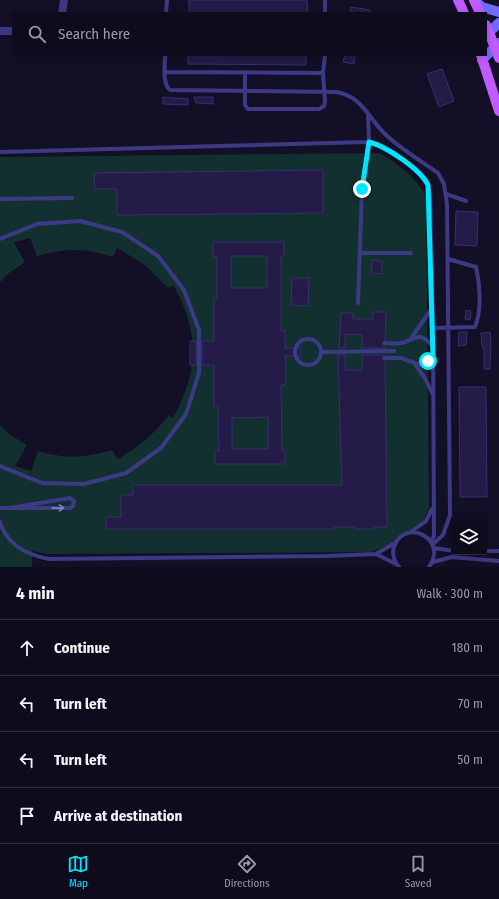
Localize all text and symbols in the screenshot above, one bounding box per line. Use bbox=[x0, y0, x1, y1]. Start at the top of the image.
search box bbox=[12, 12, 487, 56]
icon: search bbox=[26, 23, 48, 45]
text: Search here bbox=[58, 25, 130, 43]
route end bbox=[353, 180, 371, 198]
route start bbox=[419, 352, 437, 370]
one-way arrow bbox=[51, 504, 64, 512]
map controls bbox=[451, 519, 487, 555]
button: layers bbox=[451, 519, 487, 555]
text: 4 min bbox=[16, 583, 55, 604]
text: Walk · 300 m bbox=[417, 586, 483, 601]
icon: ahead bbox=[16, 637, 38, 659]
text: Continue bbox=[54, 639, 110, 657]
text: 180 m bbox=[452, 640, 483, 655]
icon: left bbox=[16, 693, 38, 715]
text: Turn left bbox=[54, 695, 107, 713]
text: 70 m bbox=[458, 696, 483, 711]
icon: left bbox=[16, 749, 38, 771]
text: Turn left bbox=[54, 751, 107, 769]
text: 50 m bbox=[457, 752, 483, 767]
icon: arrive bbox=[16, 805, 38, 827]
text: Arrive at destination bbox=[54, 807, 182, 825]
tab: Map bbox=[67, 853, 89, 890]
tab: Directions bbox=[224, 853, 270, 890]
tab: Saved bbox=[405, 853, 432, 890]

